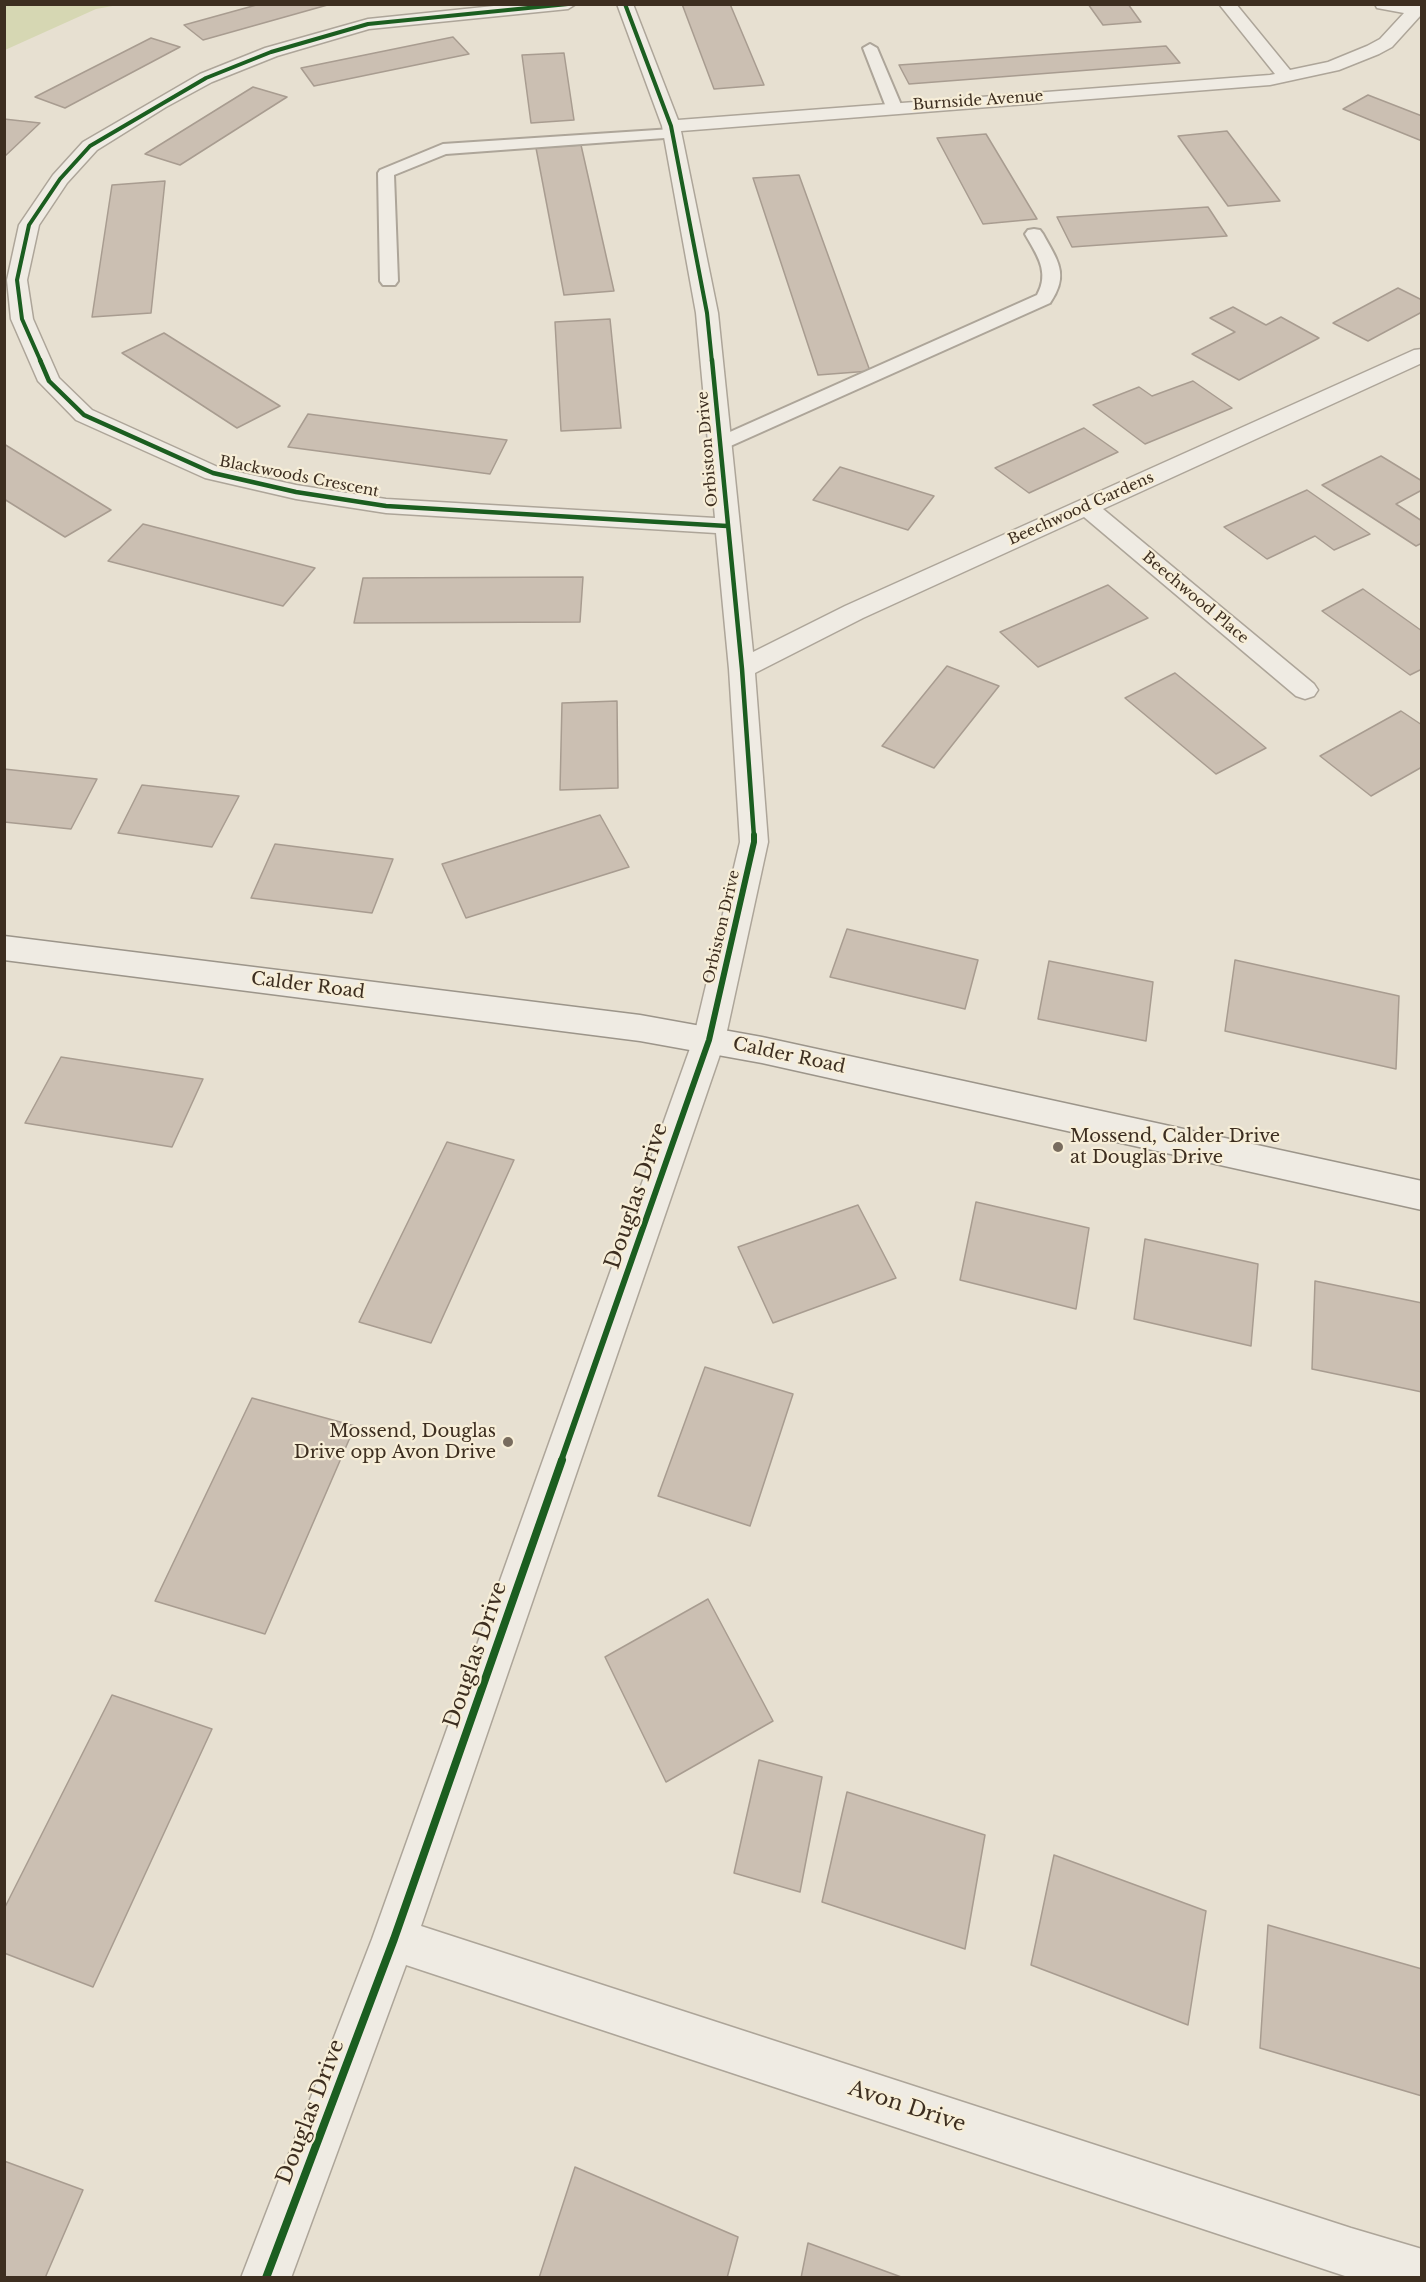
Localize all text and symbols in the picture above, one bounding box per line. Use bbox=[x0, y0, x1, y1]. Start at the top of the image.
street label: Burnside Avenue bbox=[912, 87, 1044, 115]
street label: Orbiston Drive bbox=[694, 390, 722, 508]
street label: Blackwoods Crescent bbox=[218, 453, 380, 501]
street label: Beechwood Gardens bbox=[1005, 469, 1157, 549]
street label: Beechwood Place bbox=[1138, 548, 1252, 648]
street label: Orbiston Drive bbox=[700, 868, 744, 986]
street label: Calder Road bbox=[250, 968, 366, 1004]
street label: Calder Road bbox=[731, 1034, 847, 1078]
street label: Douglas Drive bbox=[600, 1120, 674, 1272]
place label: Mossend, Calder Drive at Douglas Drive bbox=[1070, 1126, 1280, 1168]
marker: Mossend, Calder Drive at Douglas Drive bbox=[1051, 1140, 1065, 1154]
place label: Mossend, Douglas Drive opp Avon Drive bbox=[294, 1421, 496, 1464]
marker: Mossend, Douglas Drive opp Avon Drive bbox=[501, 1435, 515, 1449]
street label: Douglas Drive bbox=[439, 1579, 513, 1731]
street label: Douglas Drive bbox=[272, 2036, 350, 2188]
street label: Avon Drive bbox=[845, 2076, 969, 2138]

